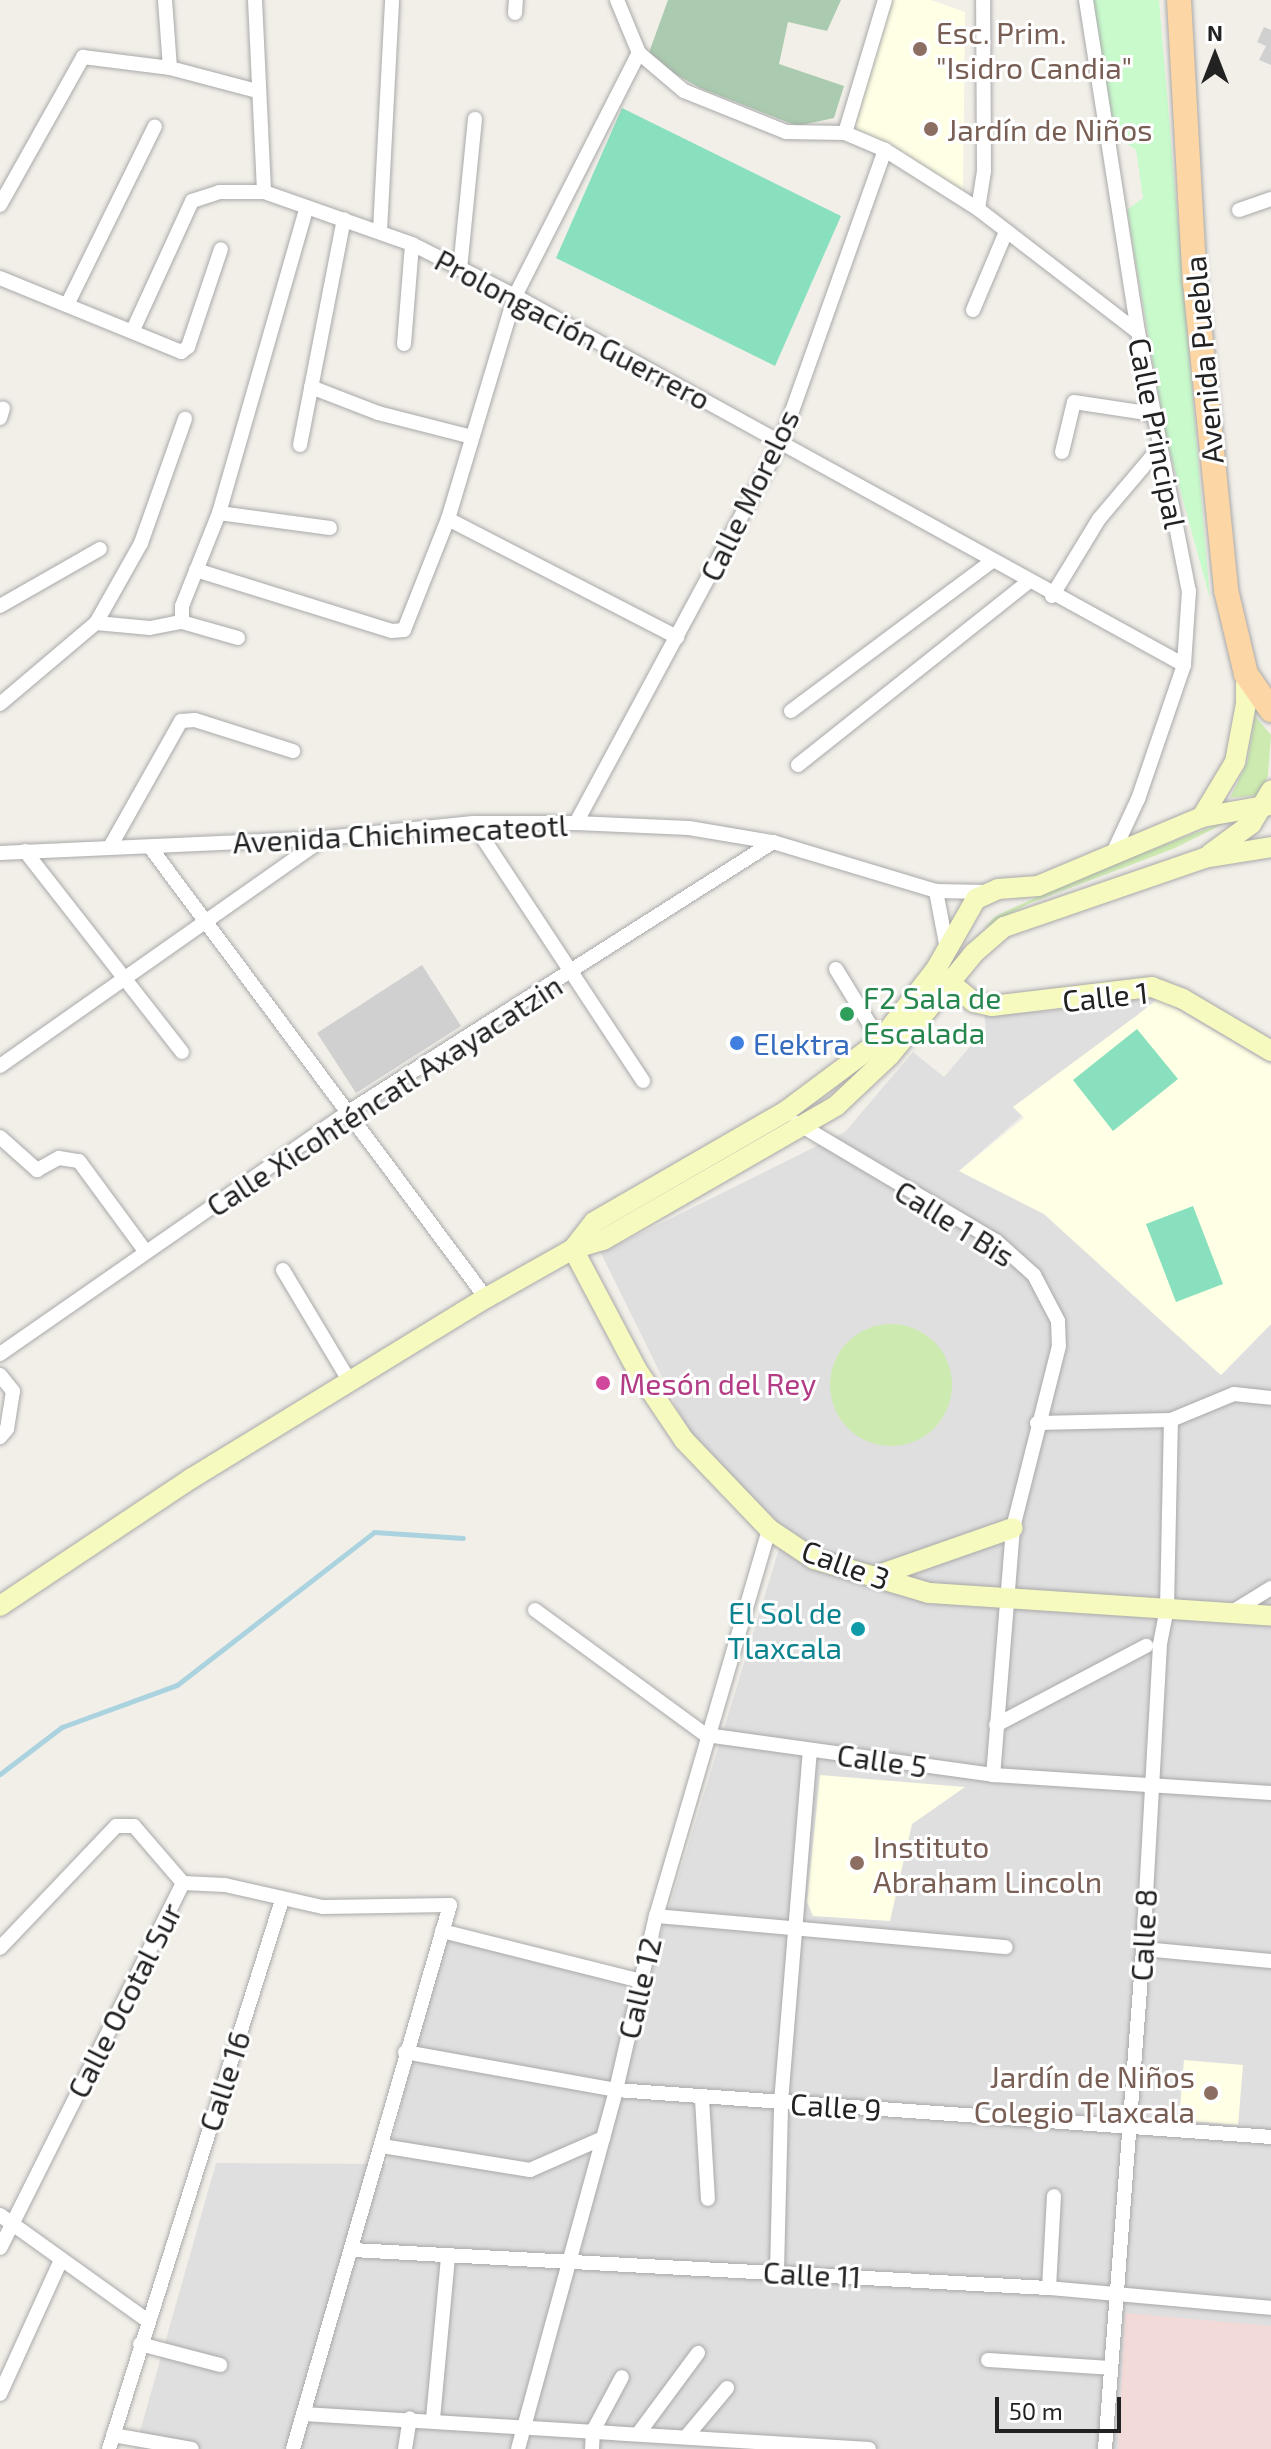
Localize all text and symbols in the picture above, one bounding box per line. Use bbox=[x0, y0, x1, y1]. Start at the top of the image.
place label: Esc. Prim. "Isidro Candia" bbox=[936, 14, 1132, 84]
north arrow bbox=[1175, 16, 1255, 96]
text: N bbox=[1207, 19, 1223, 45]
marker: Esc. Prim. "Isidro Candia" bbox=[911, 40, 929, 58]
place label: Jardín de Niños bbox=[947, 111, 1152, 147]
marker: Jardín de Niños bbox=[922, 120, 940, 138]
street label: Prolongación Guerrero bbox=[429, 241, 717, 417]
street label: Avenida Puebla bbox=[1176, 255, 1230, 465]
street label: Calle Principal bbox=[1122, 335, 1194, 531]
street label: Calle Morelos bbox=[692, 403, 806, 587]
street label: Avenida Chichimecateotl bbox=[232, 806, 568, 860]
street label: Calle Xicohténcatl Axayacatzin bbox=[199, 966, 569, 1224]
street label: Calle 1 bbox=[1060, 974, 1150, 1018]
place label: F2 Sala de Escalada bbox=[863, 979, 1001, 1050]
marker: F2 Sala de Escalada bbox=[838, 1005, 856, 1023]
place label: Elektra bbox=[753, 1025, 850, 1061]
marker: Elektra bbox=[728, 1034, 746, 1052]
street label: Calle 1 Bis bbox=[889, 1172, 1021, 1274]
place label: Mesón del Rey bbox=[619, 1365, 817, 1401]
marker: Mesón del Rey bbox=[594, 1374, 612, 1392]
street label: Calle 3 bbox=[797, 1532, 895, 1596]
place label: El Sol de Tlaxcala bbox=[727, 1594, 842, 1664]
marker: El Sol de Tlaxcala bbox=[849, 1620, 867, 1638]
street label: Calle 5 bbox=[835, 1736, 929, 1784]
place label: Instituto Abraham Lincoln bbox=[873, 1828, 1102, 1898]
marker: Instituto Abraham Lincoln bbox=[848, 1854, 866, 1872]
street label: Calle 8 bbox=[1123, 1888, 1163, 1982]
street label: Calle Ocotal Sur bbox=[59, 1896, 189, 2104]
street label: Calle 12 bbox=[610, 1934, 668, 2042]
street label: Calle 16 bbox=[191, 2026, 257, 2136]
place label: Jardín de Niños Colegio Tlaxcala bbox=[973, 2058, 1195, 2128]
marker: Jardín de Niños Colegio Tlaxcala bbox=[1202, 2084, 1220, 2102]
street label: Calle 9 bbox=[789, 2085, 883, 2127]
street label: Calle 11 bbox=[762, 2253, 862, 2295]
scale bar bbox=[999, 2381, 1125, 2431]
text: 50 m bbox=[1009, 2396, 1063, 2425]

